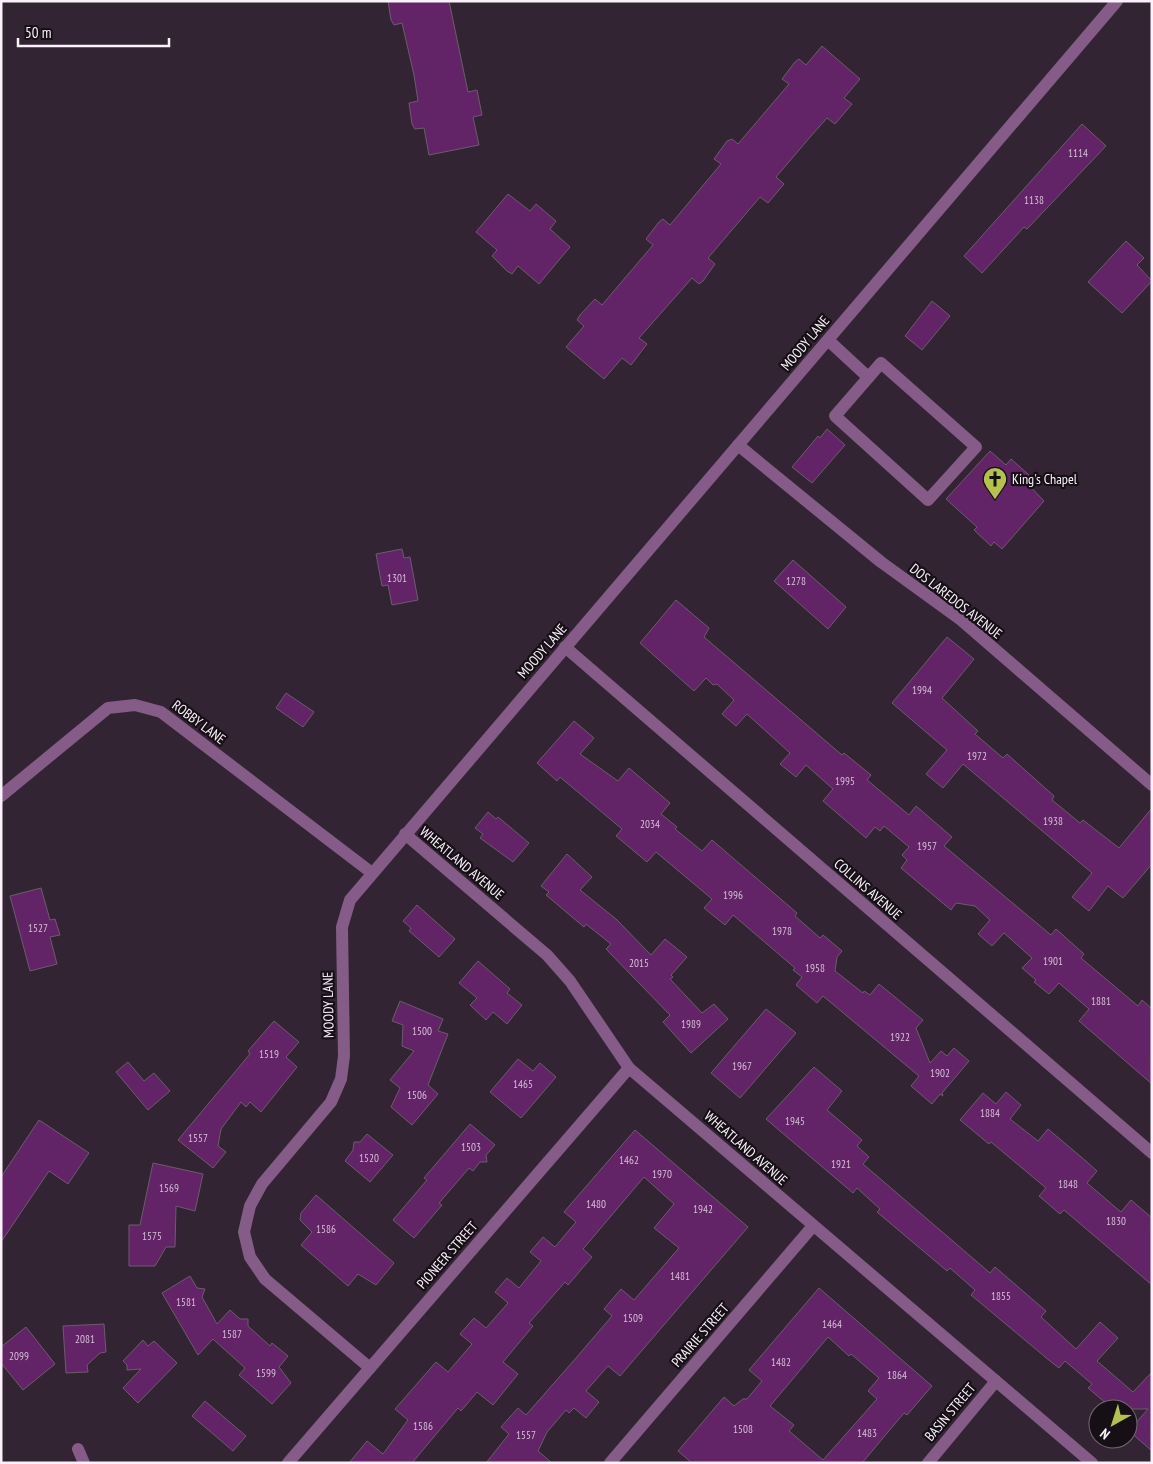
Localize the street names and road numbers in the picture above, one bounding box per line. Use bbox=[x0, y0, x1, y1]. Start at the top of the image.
street label: MOODY LANE bbox=[777, 312, 833, 374]
street label: DOS LAREDOS AVENUE bbox=[906, 559, 1006, 643]
street label: MOODY LANE bbox=[513, 620, 571, 682]
street label: ROBBY LANE bbox=[169, 696, 229, 748]
street label: WHEATLAND AVENUE bbox=[416, 823, 508, 903]
street label: COLLINS AVENUE bbox=[830, 855, 906, 923]
street label: MOODY LANE bbox=[318, 972, 338, 1038]
street label: WHEATLAND AVENUE bbox=[701, 1107, 791, 1189]
street label: PIONEER STREET bbox=[413, 1217, 482, 1293]
street label: PRAIRIE STREET bbox=[667, 1299, 733, 1371]
street label: BASIN STREET bbox=[921, 1379, 980, 1445]

